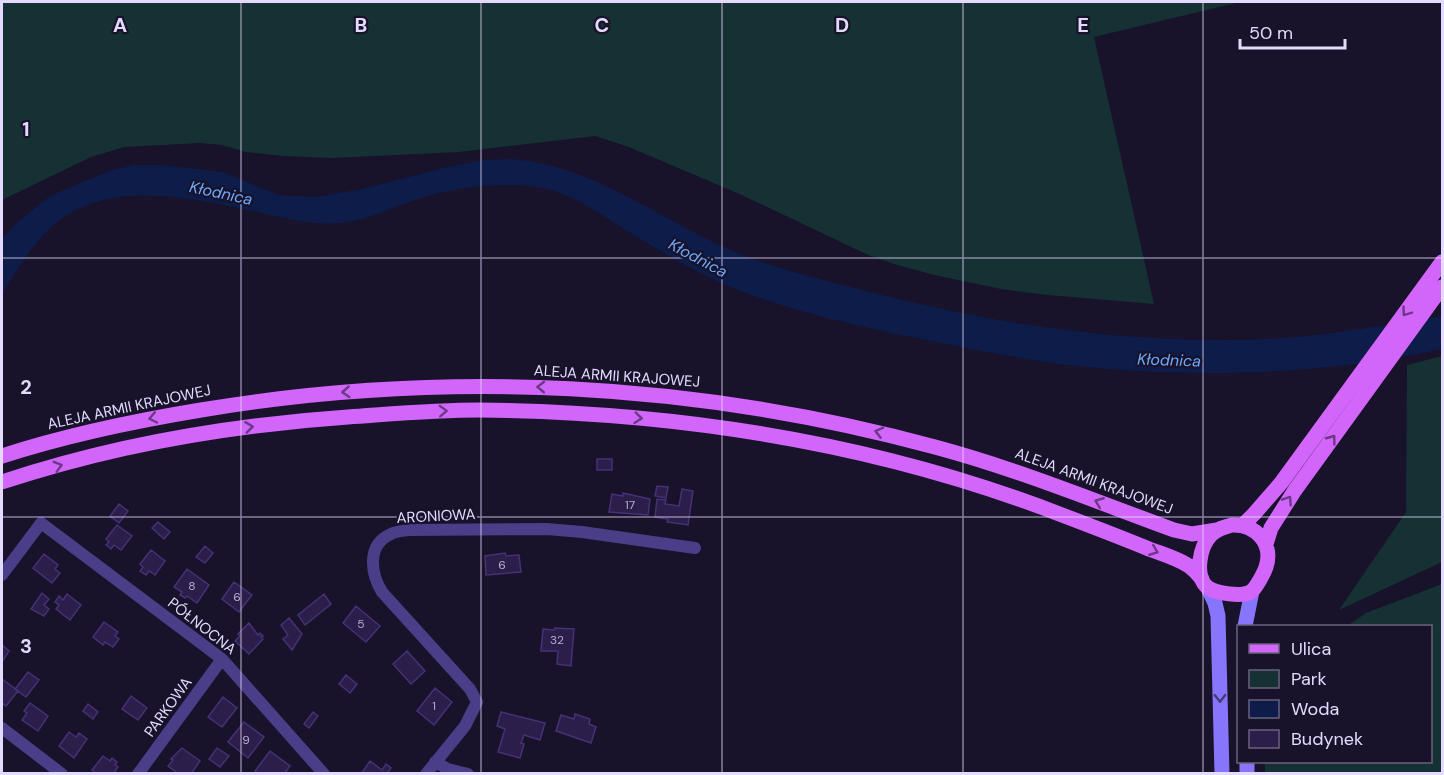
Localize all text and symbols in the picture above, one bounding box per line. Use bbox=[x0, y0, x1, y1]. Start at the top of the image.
text: A bbox=[113, 12, 127, 38]
text: B bbox=[355, 12, 367, 38]
text: C bbox=[595, 12, 609, 38]
text: D bbox=[835, 12, 849, 38]
text: E bbox=[1077, 12, 1089, 38]
scale bar bbox=[1240, 12, 1345, 50]
text: 50 m bbox=[1249, 21, 1293, 45]
text: 1 bbox=[22, 116, 30, 142]
water label: Kłodnica bbox=[188, 176, 255, 210]
water label: Kłodnica bbox=[665, 234, 731, 282]
one-way arrow bbox=[1403, 305, 1414, 316]
water label: Kłodnica bbox=[1137, 348, 1201, 372]
street label: ALEJA ARMII KRAJOWEJ bbox=[533, 360, 701, 392]
text: 2 bbox=[20, 374, 32, 400]
street label: ALEJA ARMII KRAJOWEJ bbox=[45, 380, 213, 434]
one-way arrow bbox=[536, 381, 545, 393]
one-way arrow bbox=[341, 385, 350, 398]
one-way arrow bbox=[438, 405, 447, 418]
one-way arrow bbox=[148, 411, 158, 424]
one-way arrow bbox=[633, 411, 642, 424]
one-way arrow bbox=[244, 422, 253, 434]
one-way arrow bbox=[874, 427, 884, 440]
one-way arrow bbox=[1324, 435, 1335, 446]
street label: ALEJA ARMII KRAJOWEJ bbox=[1012, 443, 1176, 519]
one-way arrow bbox=[52, 461, 63, 473]
one-way arrow bbox=[1281, 496, 1292, 507]
house number: 17 bbox=[625, 497, 635, 513]
one-way arrow bbox=[1094, 497, 1105, 509]
street label: ARONIOWA bbox=[396, 504, 476, 528]
one-way arrow bbox=[1148, 544, 1159, 556]
house number: 6 bbox=[498, 557, 506, 573]
house number: 8 bbox=[188, 578, 196, 594]
house number: 6 bbox=[233, 589, 241, 605]
street label: PÓŁNOCNA bbox=[164, 593, 240, 659]
house number: 5 bbox=[357, 616, 365, 632]
legend bbox=[1237, 625, 1432, 763]
house number: 32 bbox=[550, 632, 564, 648]
text: 3 bbox=[20, 633, 32, 659]
text: Ulica bbox=[1291, 637, 1331, 661]
text: Park bbox=[1291, 667, 1327, 691]
street label: PARKOWA bbox=[140, 673, 196, 741]
one-way arrow bbox=[1214, 693, 1226, 702]
text: Woda bbox=[1291, 697, 1339, 721]
house number: 1 bbox=[432, 698, 436, 714]
text: Budynek bbox=[1291, 727, 1363, 751]
house number: 9 bbox=[242, 732, 250, 748]

